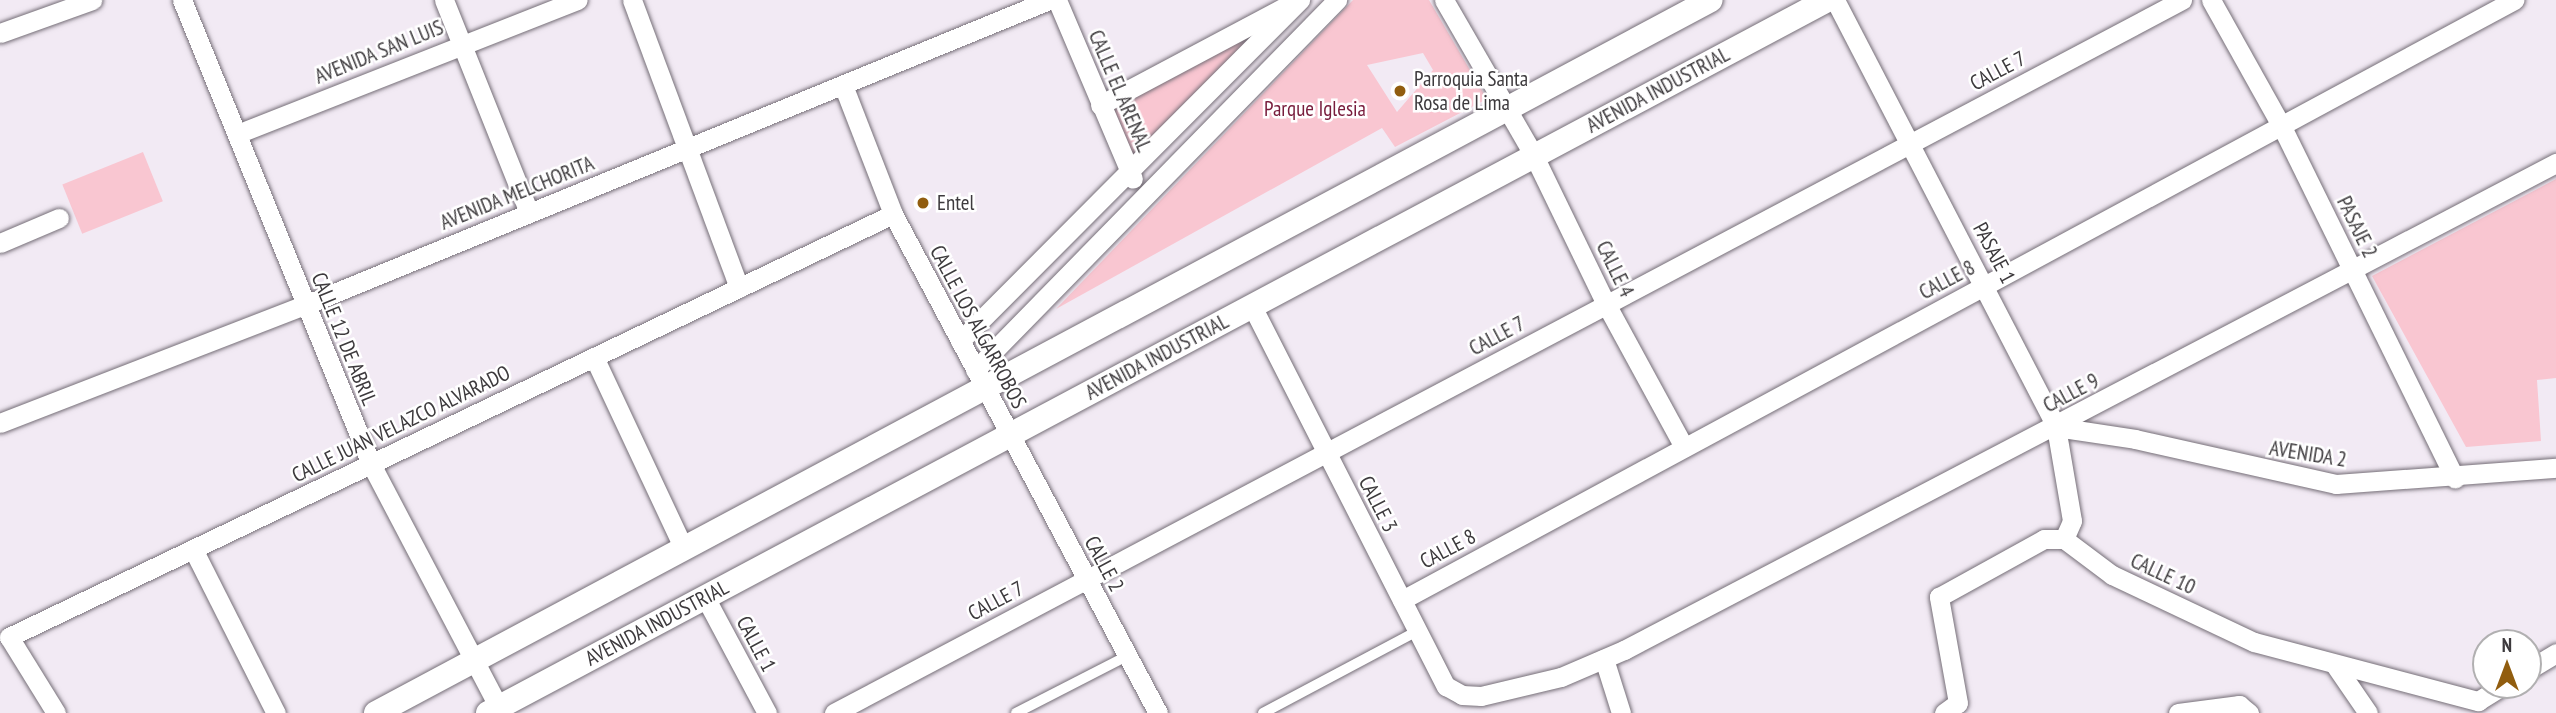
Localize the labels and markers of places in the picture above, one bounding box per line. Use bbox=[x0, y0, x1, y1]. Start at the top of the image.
place label: Parroquia Santa Rosa de Lima bbox=[1414, 66, 1528, 116]
marker: Parroquia Santa Rosa de Lima bbox=[1392, 83, 1408, 99]
place label: Entel bbox=[937, 190, 974, 216]
marker: Entel bbox=[915, 195, 931, 211]

